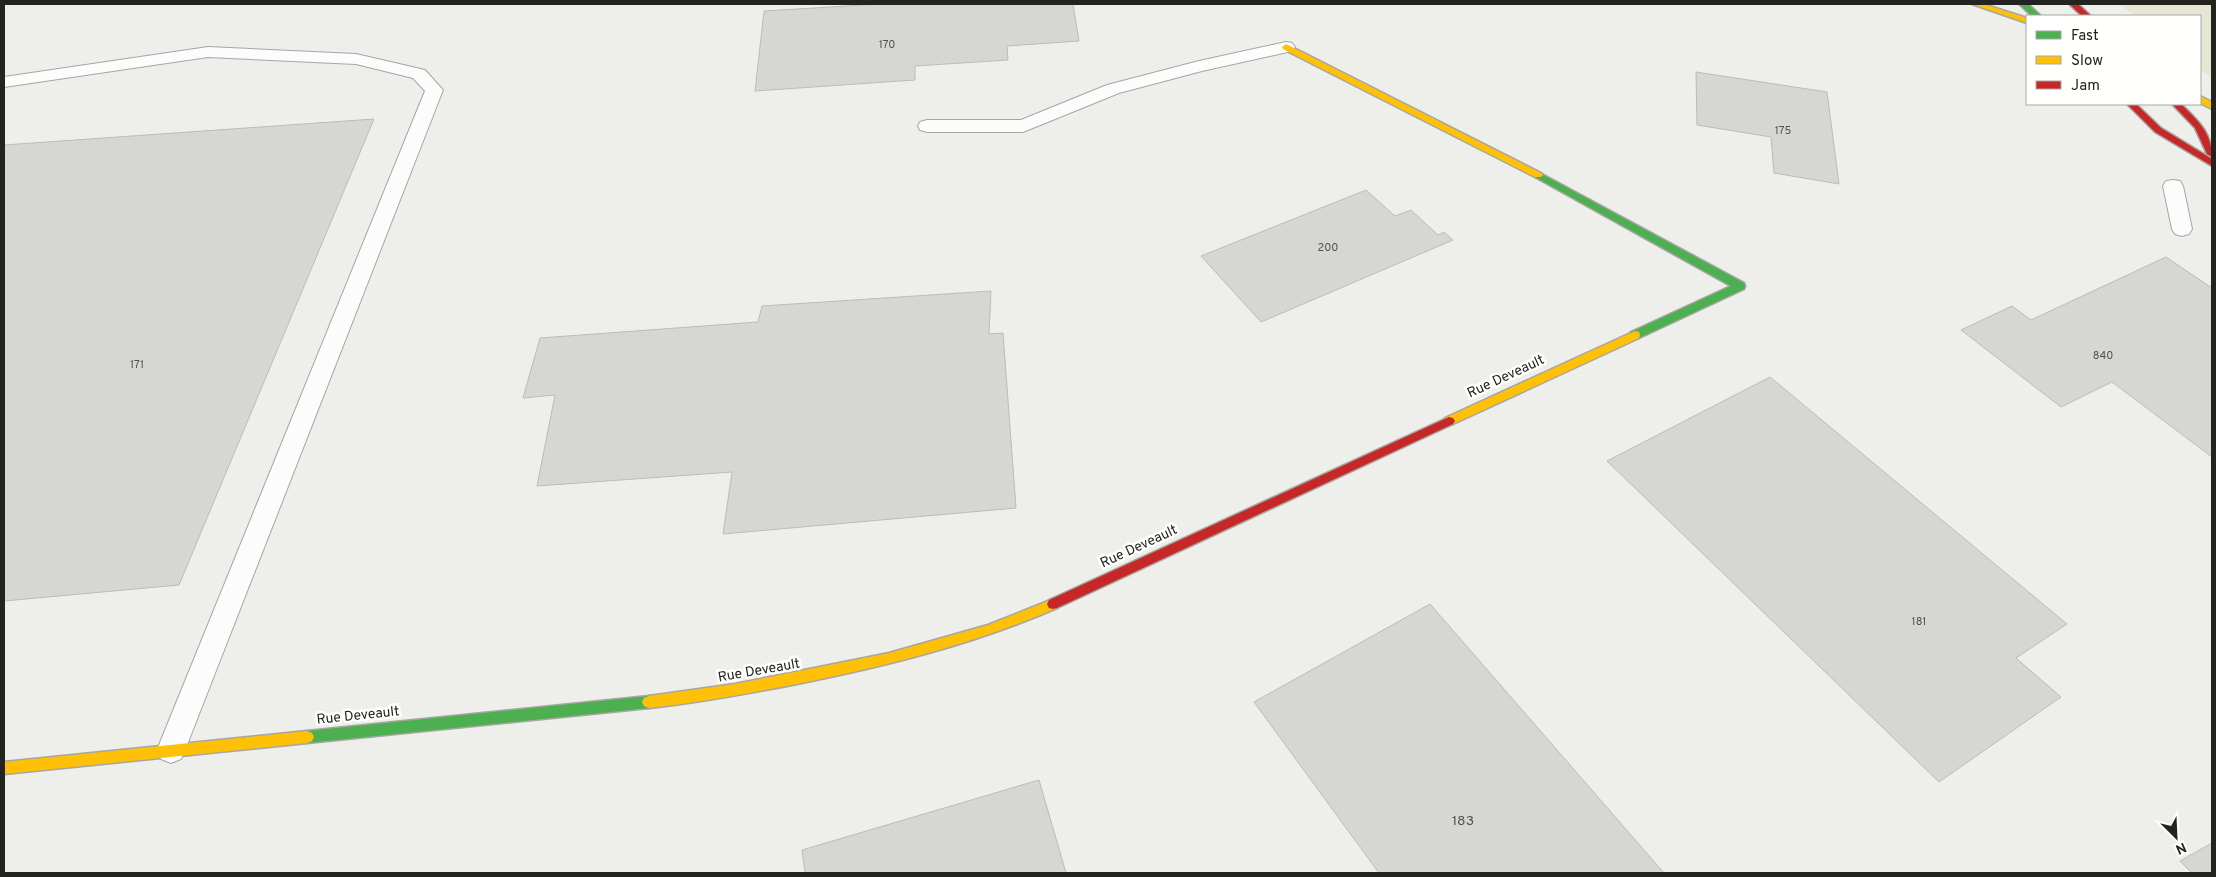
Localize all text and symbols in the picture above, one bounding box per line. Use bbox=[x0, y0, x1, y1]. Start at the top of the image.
legend bbox=[2026, 15, 2201, 105]
text: Fast bbox=[2071, 27, 2099, 46]
house number: 170 bbox=[879, 38, 895, 52]
text: Slow bbox=[2071, 52, 2103, 71]
text: Jam bbox=[2071, 77, 2100, 96]
house number: 175 bbox=[1775, 124, 1791, 138]
house number: 200 bbox=[1318, 241, 1338, 255]
house number: 840 bbox=[2093, 349, 2113, 363]
street label: Rue Deveault bbox=[1465, 352, 1547, 402]
house number: 171 bbox=[130, 358, 144, 372]
street label: Rue Deveault bbox=[1098, 522, 1180, 572]
house number: 181 bbox=[1912, 615, 1926, 629]
street label: Rue Deveault bbox=[717, 655, 801, 687]
street label: Rue Deveault bbox=[316, 703, 400, 729]
north arrow bbox=[2151, 812, 2201, 862]
house number: 183 bbox=[1452, 813, 1474, 830]
text: N bbox=[2173, 838, 2189, 857]

